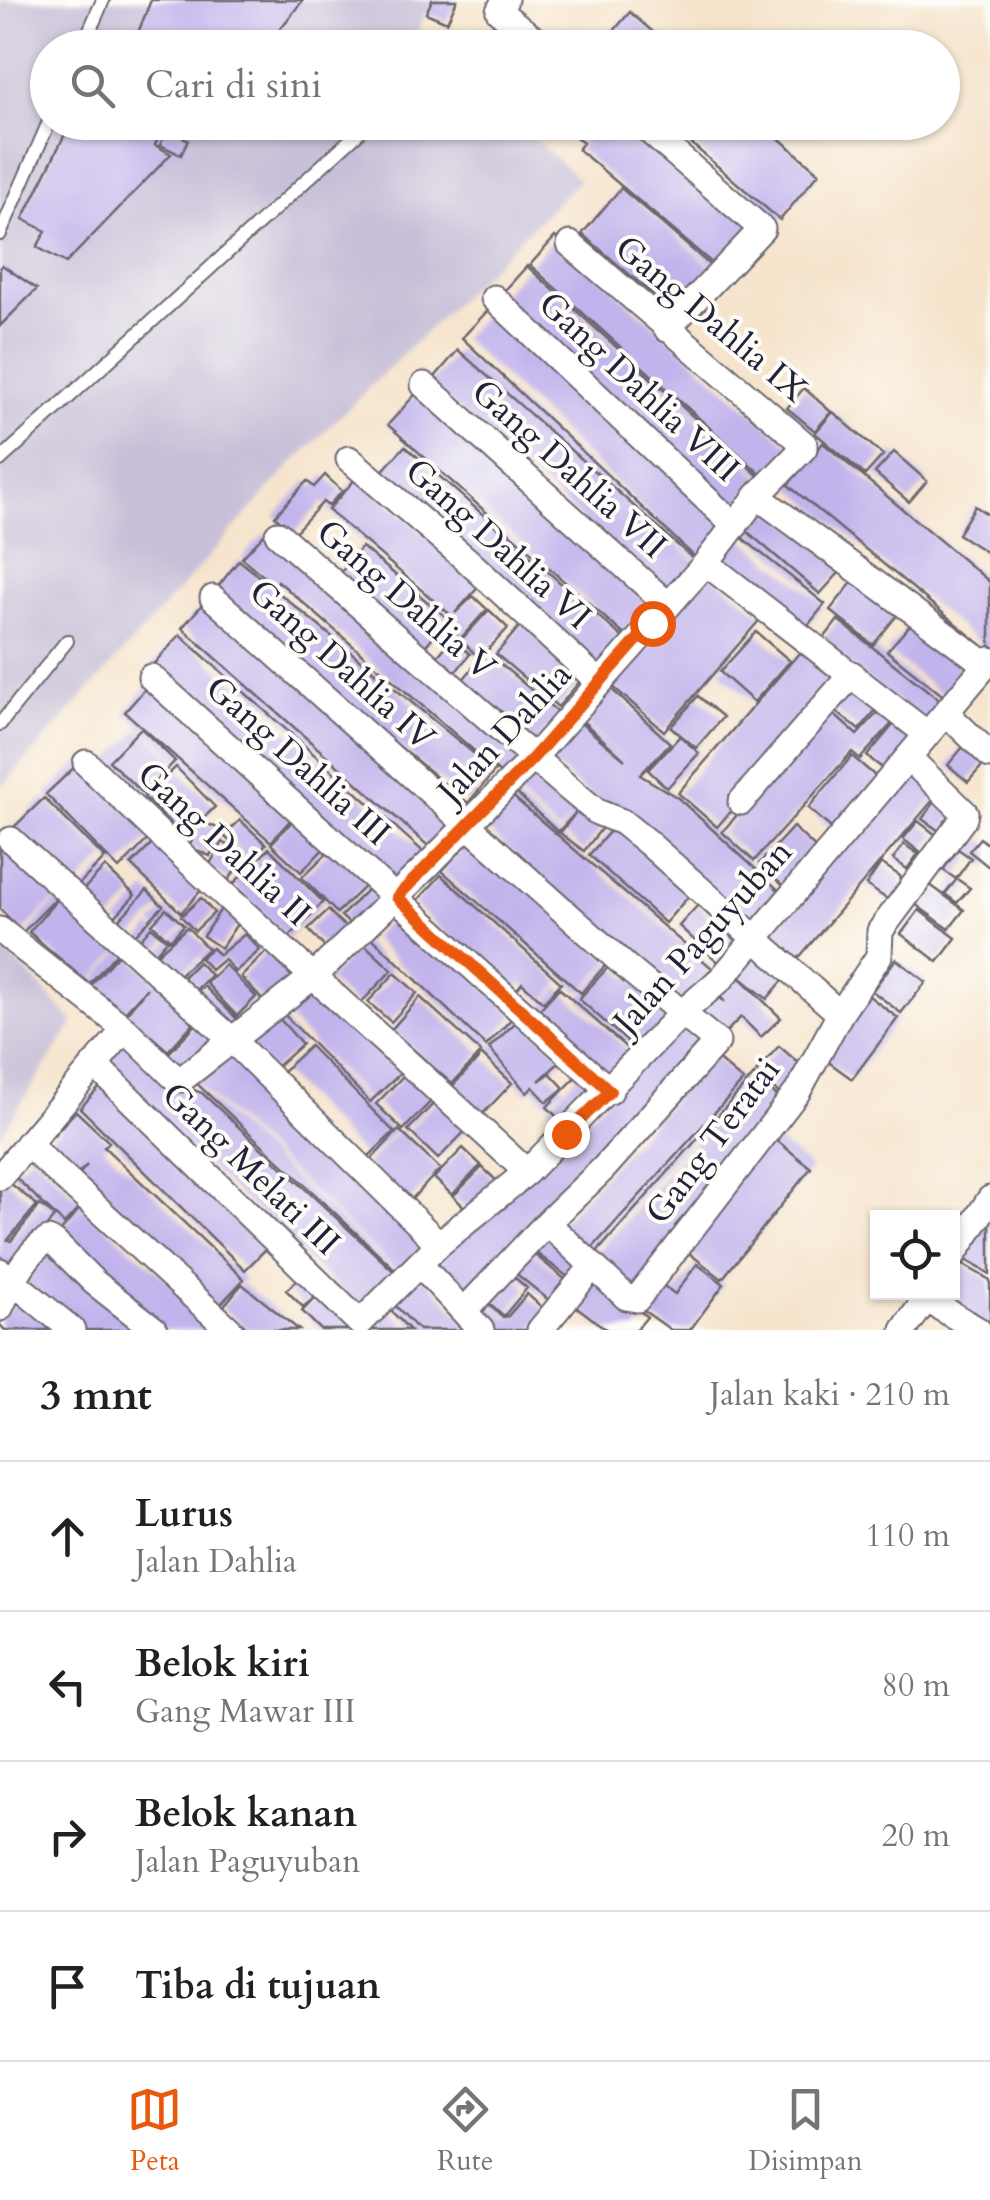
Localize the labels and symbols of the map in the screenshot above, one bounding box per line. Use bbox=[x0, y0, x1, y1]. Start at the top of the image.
street label: Gang Dahlia IX bbox=[605, 224, 818, 414]
street label: Gang Dahlia VIII bbox=[530, 283, 748, 491]
street label: Gang Dahlia VII bbox=[394, 447, 602, 641]
street label: Gang Dahlia VI bbox=[306, 509, 506, 692]
street label: Gang Dahlia V bbox=[308, 511, 504, 689]
street label: Gang Dahlia IV bbox=[238, 568, 446, 762]
route start bbox=[630, 601, 676, 647]
street label: Jalan Dahlia bbox=[424, 652, 583, 818]
street label: Gang Dahlia III bbox=[197, 667, 399, 855]
street label: Gang Dahlia II bbox=[129, 753, 319, 935]
street label: Jalan Paguyuban bbox=[599, 829, 803, 1048]
street label: Gang Teratai bbox=[634, 1048, 792, 1234]
street label: Gang Melati III bbox=[151, 1072, 351, 1266]
route end bbox=[544, 1112, 590, 1158]

